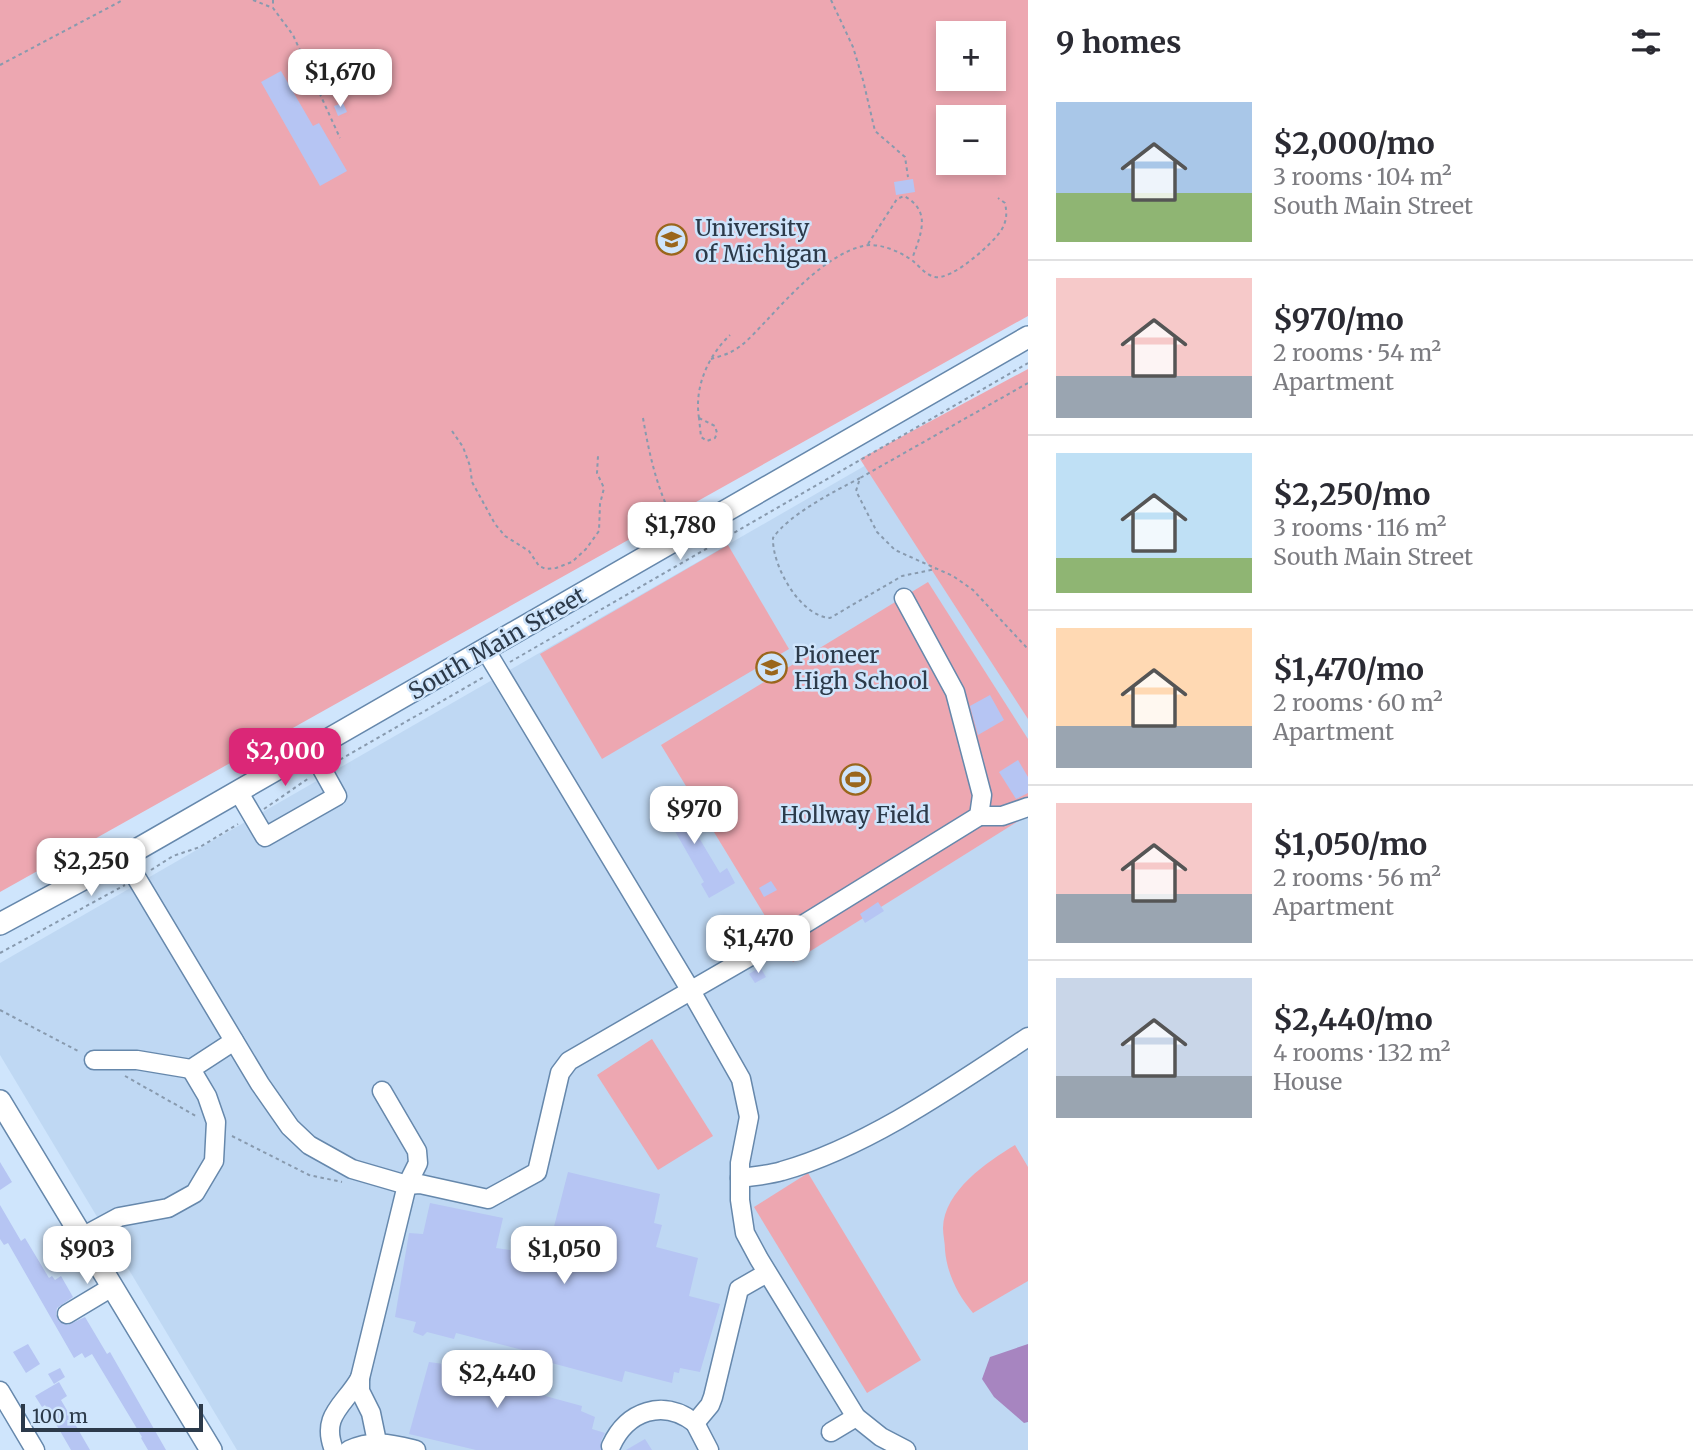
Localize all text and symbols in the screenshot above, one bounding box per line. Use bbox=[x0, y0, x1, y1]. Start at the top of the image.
map controls bbox=[936, 21, 1006, 175]
button: + bbox=[936, 21, 1006, 91]
text: 9 homes bbox=[1056, 23, 1182, 61]
icon: filters bbox=[1627, 23, 1665, 61]
pin: $1,670 bbox=[283, 50, 397, 109]
text: $1,670 bbox=[304, 57, 376, 86]
button: − bbox=[936, 105, 1006, 175]
text: $2,000/mo bbox=[1273, 124, 1435, 162]
icon: home bbox=[1112, 130, 1196, 214]
text: 3 rooms · 104 m² bbox=[1273, 162, 1452, 191]
text: South Main Street bbox=[1273, 191, 1473, 220]
place label: University of Michigan bbox=[695, 213, 828, 268]
school or university icon: University of Michigan bbox=[655, 223, 689, 257]
text: $970/mo bbox=[1273, 300, 1404, 338]
icon: home bbox=[1112, 306, 1196, 390]
text: 2 rooms · 54 m² bbox=[1273, 338, 1441, 367]
text: Apartment bbox=[1273, 367, 1394, 396]
text: $2,250/mo bbox=[1273, 475, 1430, 513]
icon: home bbox=[1112, 481, 1196, 565]
pin: $1,780 bbox=[623, 503, 737, 562]
text: $1,780 bbox=[644, 510, 716, 539]
text: 3 rooms · 116 m² bbox=[1273, 513, 1447, 542]
text: South Main Street bbox=[1273, 542, 1473, 571]
street label: South Main Street bbox=[403, 580, 591, 706]
place label: Pioneer High School bbox=[794, 640, 929, 695]
school or university icon: Pioneer High School bbox=[754, 650, 788, 684]
text: $1,470/mo bbox=[1273, 650, 1424, 688]
icon: home bbox=[1112, 656, 1196, 740]
text: 2 rooms · 60 m² bbox=[1273, 688, 1443, 717]
text: Apartment bbox=[1273, 717, 1394, 746]
pin: $2,000 bbox=[228, 728, 342, 788]
text: $2,000 bbox=[245, 736, 325, 765]
sports icon: Hollway Field bbox=[838, 763, 872, 797]
pin: $970 bbox=[653, 786, 735, 846]
text: $970 bbox=[666, 794, 722, 823]
place label: Hollway Field bbox=[780, 800, 930, 829]
text: $1,050/mo bbox=[1273, 825, 1427, 863]
icon: home bbox=[1112, 831, 1196, 915]
pin: $2,250 bbox=[34, 838, 148, 898]
text: $2,250 bbox=[53, 846, 129, 875]
text: 2 rooms · 56 m² bbox=[1273, 863, 1441, 892]
text: Apartment bbox=[1273, 892, 1394, 921]
pin: $1,470 bbox=[701, 916, 815, 975]
text: $1,470 bbox=[722, 923, 794, 952]
text: $2,440/mo bbox=[1273, 1000, 1433, 1038]
icon: home bbox=[1112, 1006, 1196, 1090]
text: 4 rooms · 132 m² bbox=[1273, 1038, 1450, 1067]
text: House bbox=[1273, 1067, 1342, 1096]
pin: $903 bbox=[46, 1226, 128, 1286]
pin: $1,050 bbox=[507, 1226, 621, 1286]
text: $903 bbox=[59, 1234, 115, 1263]
text: $1,050 bbox=[527, 1234, 601, 1263]
pin: $2,440 bbox=[440, 1350, 554, 1410]
text: $2,440 bbox=[458, 1358, 536, 1387]
scale bar bbox=[21, 1401, 203, 1433]
text: 100 m bbox=[32, 1404, 88, 1428]

